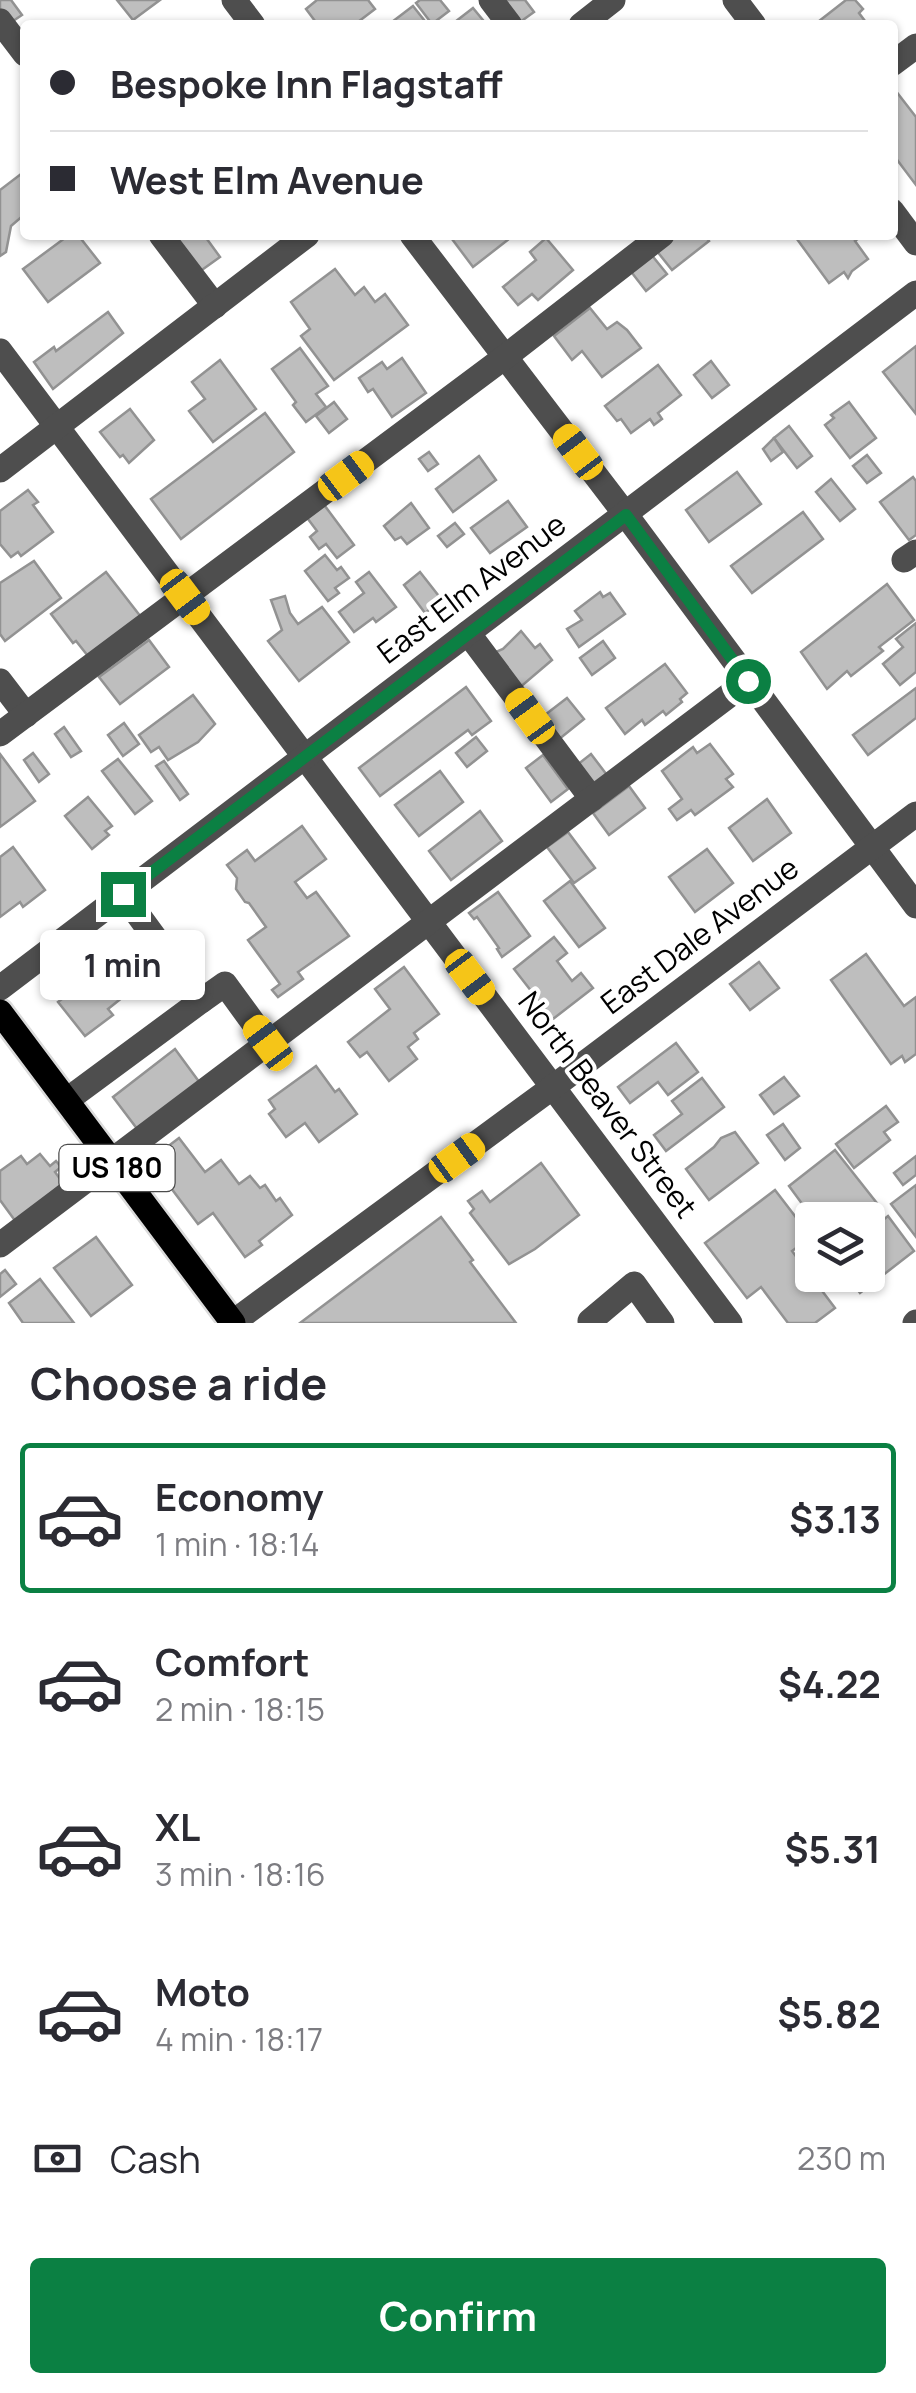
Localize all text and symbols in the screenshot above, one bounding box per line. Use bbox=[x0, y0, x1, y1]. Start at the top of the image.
text: Bespoke Inn Flagstaff bbox=[110, 57, 503, 109]
text: West Elm Avenue bbox=[110, 153, 424, 205]
car bbox=[548, 419, 608, 485]
car bbox=[313, 446, 379, 506]
street label: East Elm Avenue bbox=[369, 503, 574, 672]
car bbox=[155, 564, 215, 630]
route start bbox=[726, 659, 771, 704]
car bbox=[500, 683, 560, 749]
street label: East Dale Avenue bbox=[592, 847, 806, 1023]
route end bbox=[101, 872, 146, 917]
callout: 1 min bbox=[41, 929, 206, 999]
text: 1 min bbox=[83, 943, 162, 987]
car bbox=[440, 944, 500, 1010]
street label: North Beaver Street bbox=[509, 982, 707, 1226]
car bbox=[238, 1010, 298, 1076]
car bbox=[424, 1128, 490, 1188]
road number: US 180 bbox=[59, 1145, 174, 1191]
map controls bbox=[795, 1202, 885, 1292]
button: layers bbox=[795, 1202, 885, 1292]
text: Choose a ride bbox=[30, 1352, 327, 1414]
text: Economy bbox=[155, 1470, 324, 1522]
icon: car bbox=[35, 1473, 125, 1563]
text: $3.13 bbox=[789, 1492, 881, 1544]
text: 1 min · 18:14 bbox=[155, 1522, 320, 1566]
text: Comfort bbox=[155, 1635, 309, 1687]
icon: car bbox=[35, 1638, 125, 1728]
text: $4.22 bbox=[778, 1657, 881, 1709]
text: 2 min · 18:15 bbox=[155, 1687, 325, 1731]
text: XL bbox=[155, 1800, 200, 1852]
icon: car bbox=[35, 1803, 125, 1893]
text: $5.31 bbox=[785, 1822, 881, 1874]
text: 3 min · 18:16 bbox=[155, 1852, 326, 1896]
text: Moto bbox=[155, 1965, 250, 2017]
icon: car bbox=[35, 1968, 125, 2058]
text: $5.82 bbox=[777, 1987, 881, 2039]
text: 4 min · 18:17 bbox=[155, 2017, 323, 2061]
icon: cash bbox=[30, 2131, 85, 2186]
text: Cash bbox=[110, 2132, 201, 2184]
text: 230 m bbox=[797, 2136, 886, 2180]
button: Confirm bbox=[30, 2258, 886, 2373]

